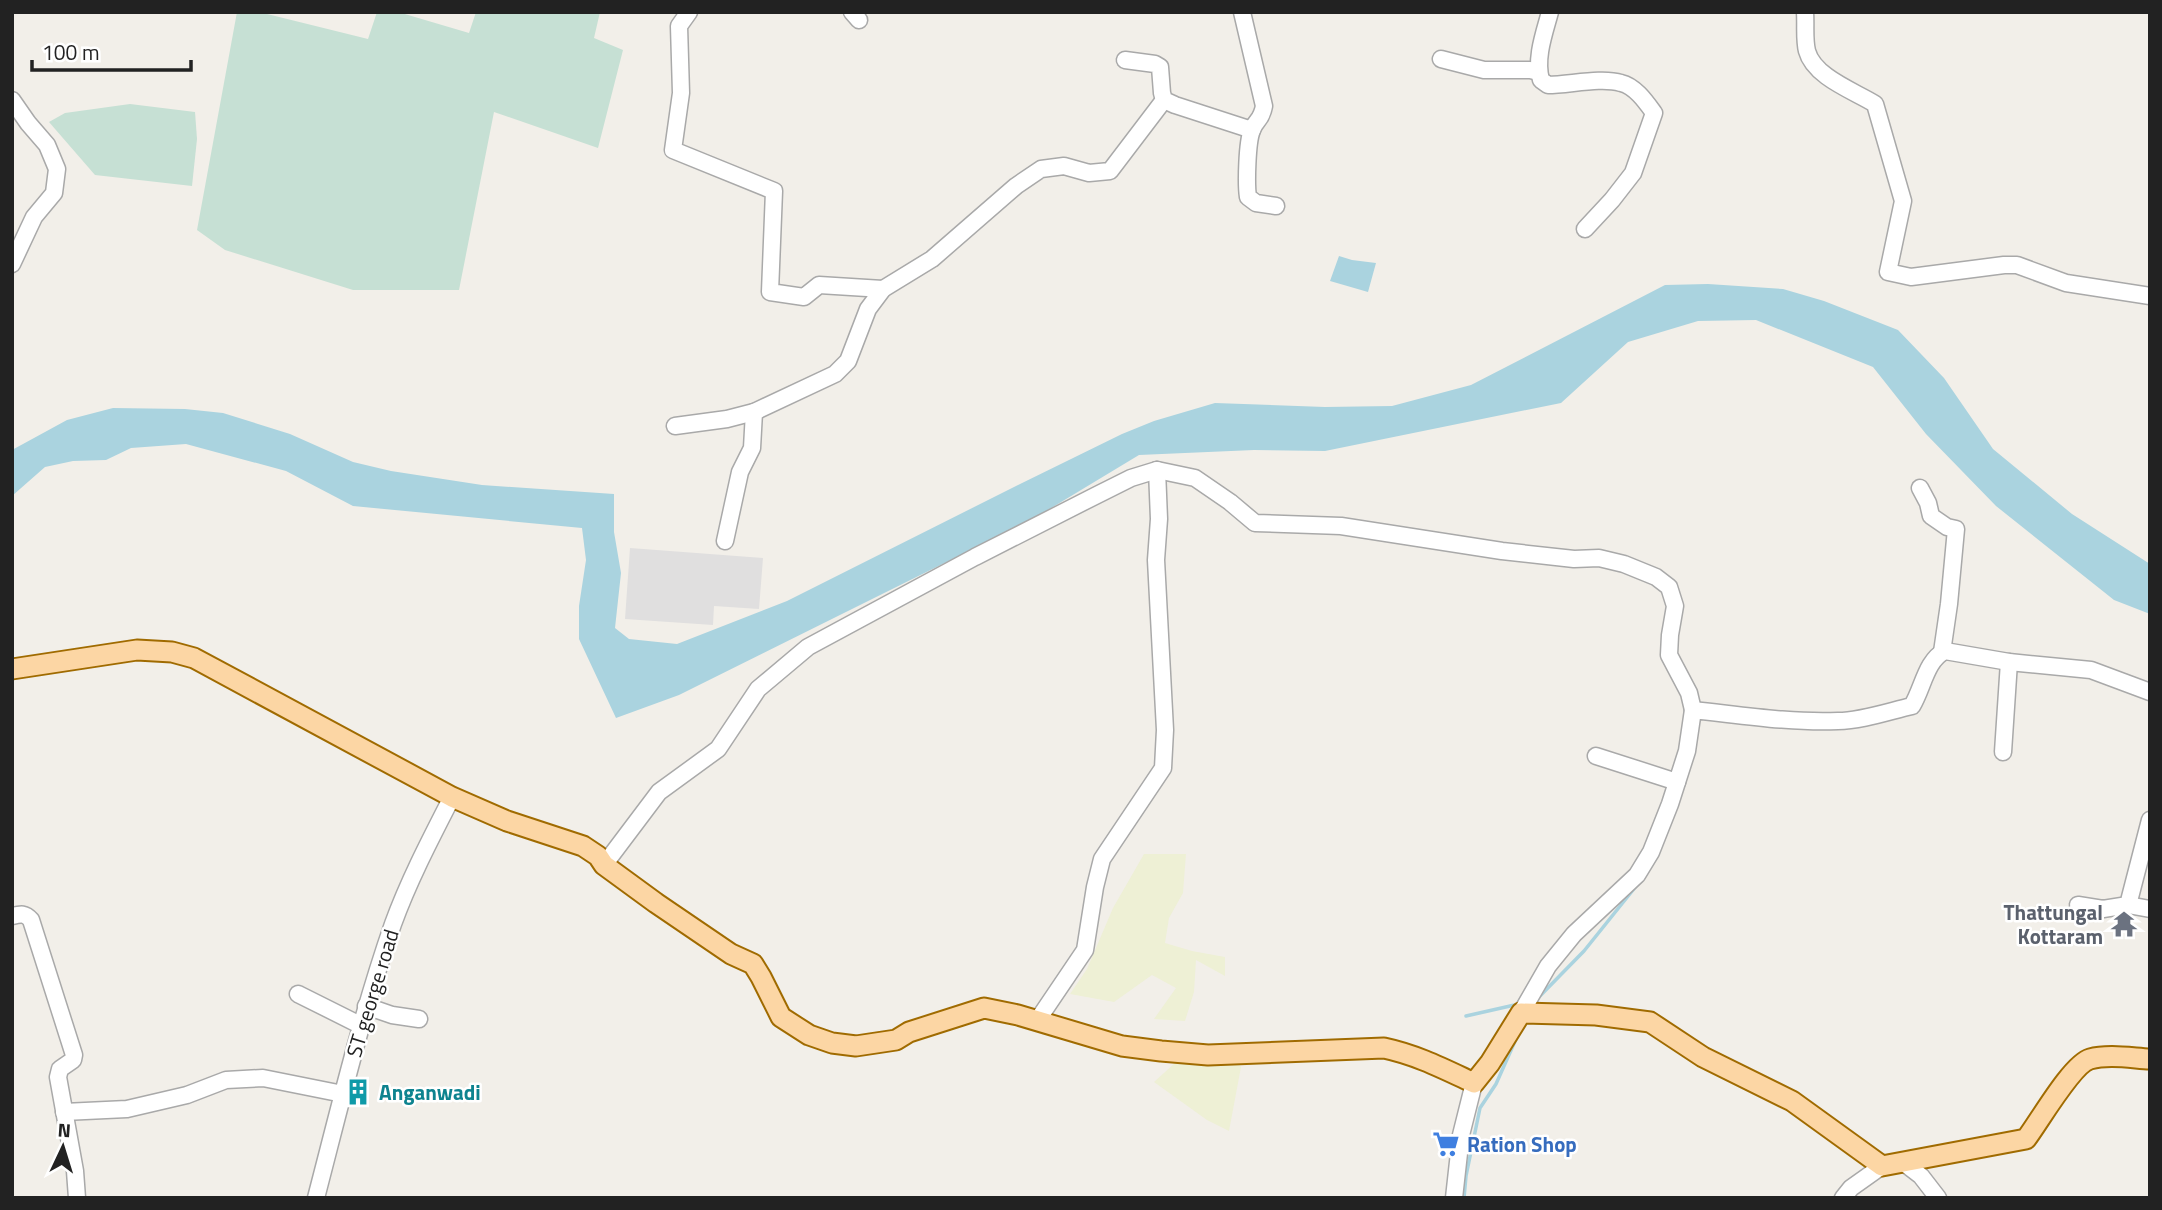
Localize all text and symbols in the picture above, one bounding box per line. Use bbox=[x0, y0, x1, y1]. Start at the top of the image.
scale bar bbox=[32, 28, 191, 72]
text: 100 m bbox=[42, 36, 99, 68]
place label: Thattungal Kottaram bbox=[2003, 896, 2103, 952]
temple icon: Thattungal Kottaram bbox=[2109, 909, 2139, 939]
street label: ST george road bbox=[337, 925, 407, 1061]
place label: Anganwadi bbox=[379, 1076, 481, 1108]
building icon: Anganwadi bbox=[343, 1077, 373, 1107]
north arrow bbox=[28, 1112, 98, 1182]
text: N bbox=[57, 1115, 72, 1144]
place label: Ration Shop bbox=[1467, 1128, 1577, 1160]
supermarket icon: Ration Shop bbox=[1431, 1129, 1461, 1159]

